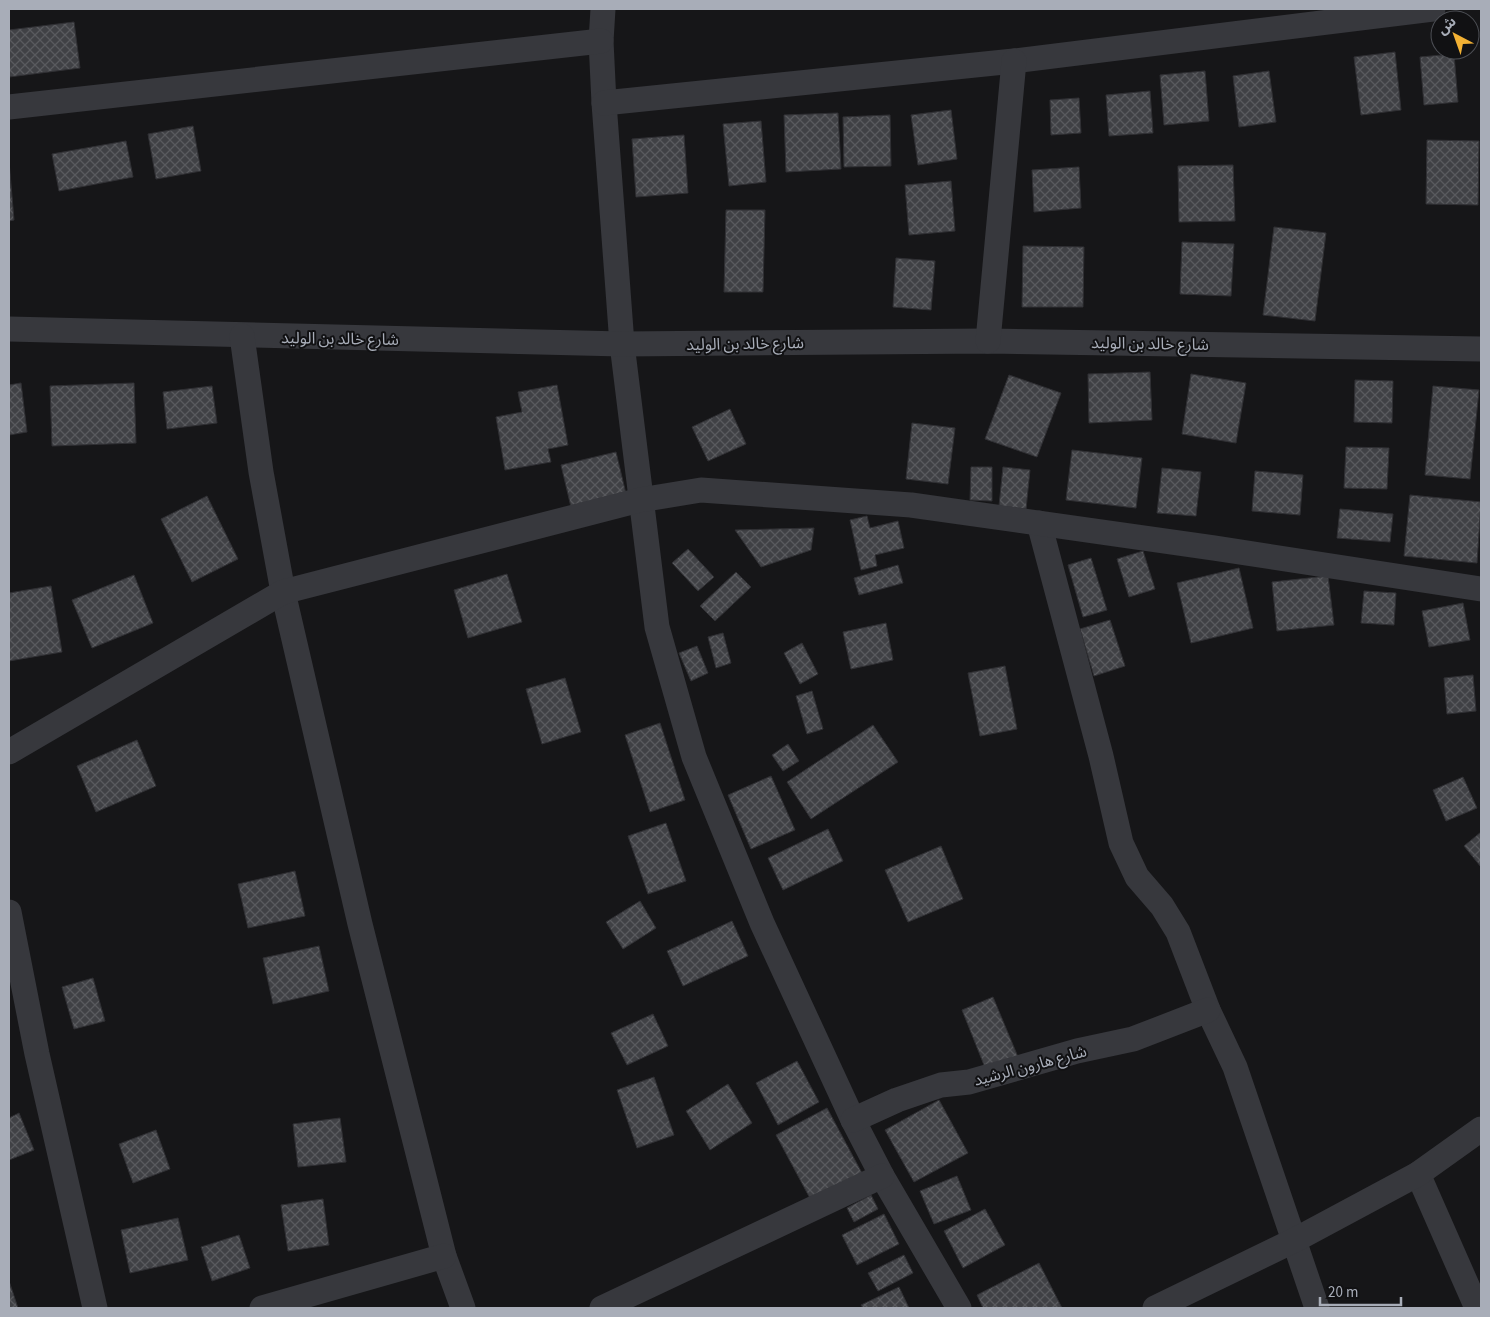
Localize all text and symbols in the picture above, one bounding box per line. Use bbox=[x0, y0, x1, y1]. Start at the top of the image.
north arrow bbox=[1430, 10, 1480, 60]
text: ش bbox=[1433, 12, 1461, 40]
street label: شارع خالد بن الوليد bbox=[281, 327, 399, 352]
street label: شارع خالد بن الوليد bbox=[686, 332, 804, 357]
street label: شارع خالد بن الوليد bbox=[1091, 332, 1209, 357]
street label: شارع هارون الرشيد bbox=[971, 1040, 1090, 1093]
scale bar bbox=[1320, 1274, 1401, 1306]
text: 20 m bbox=[1328, 1282, 1358, 1303]

